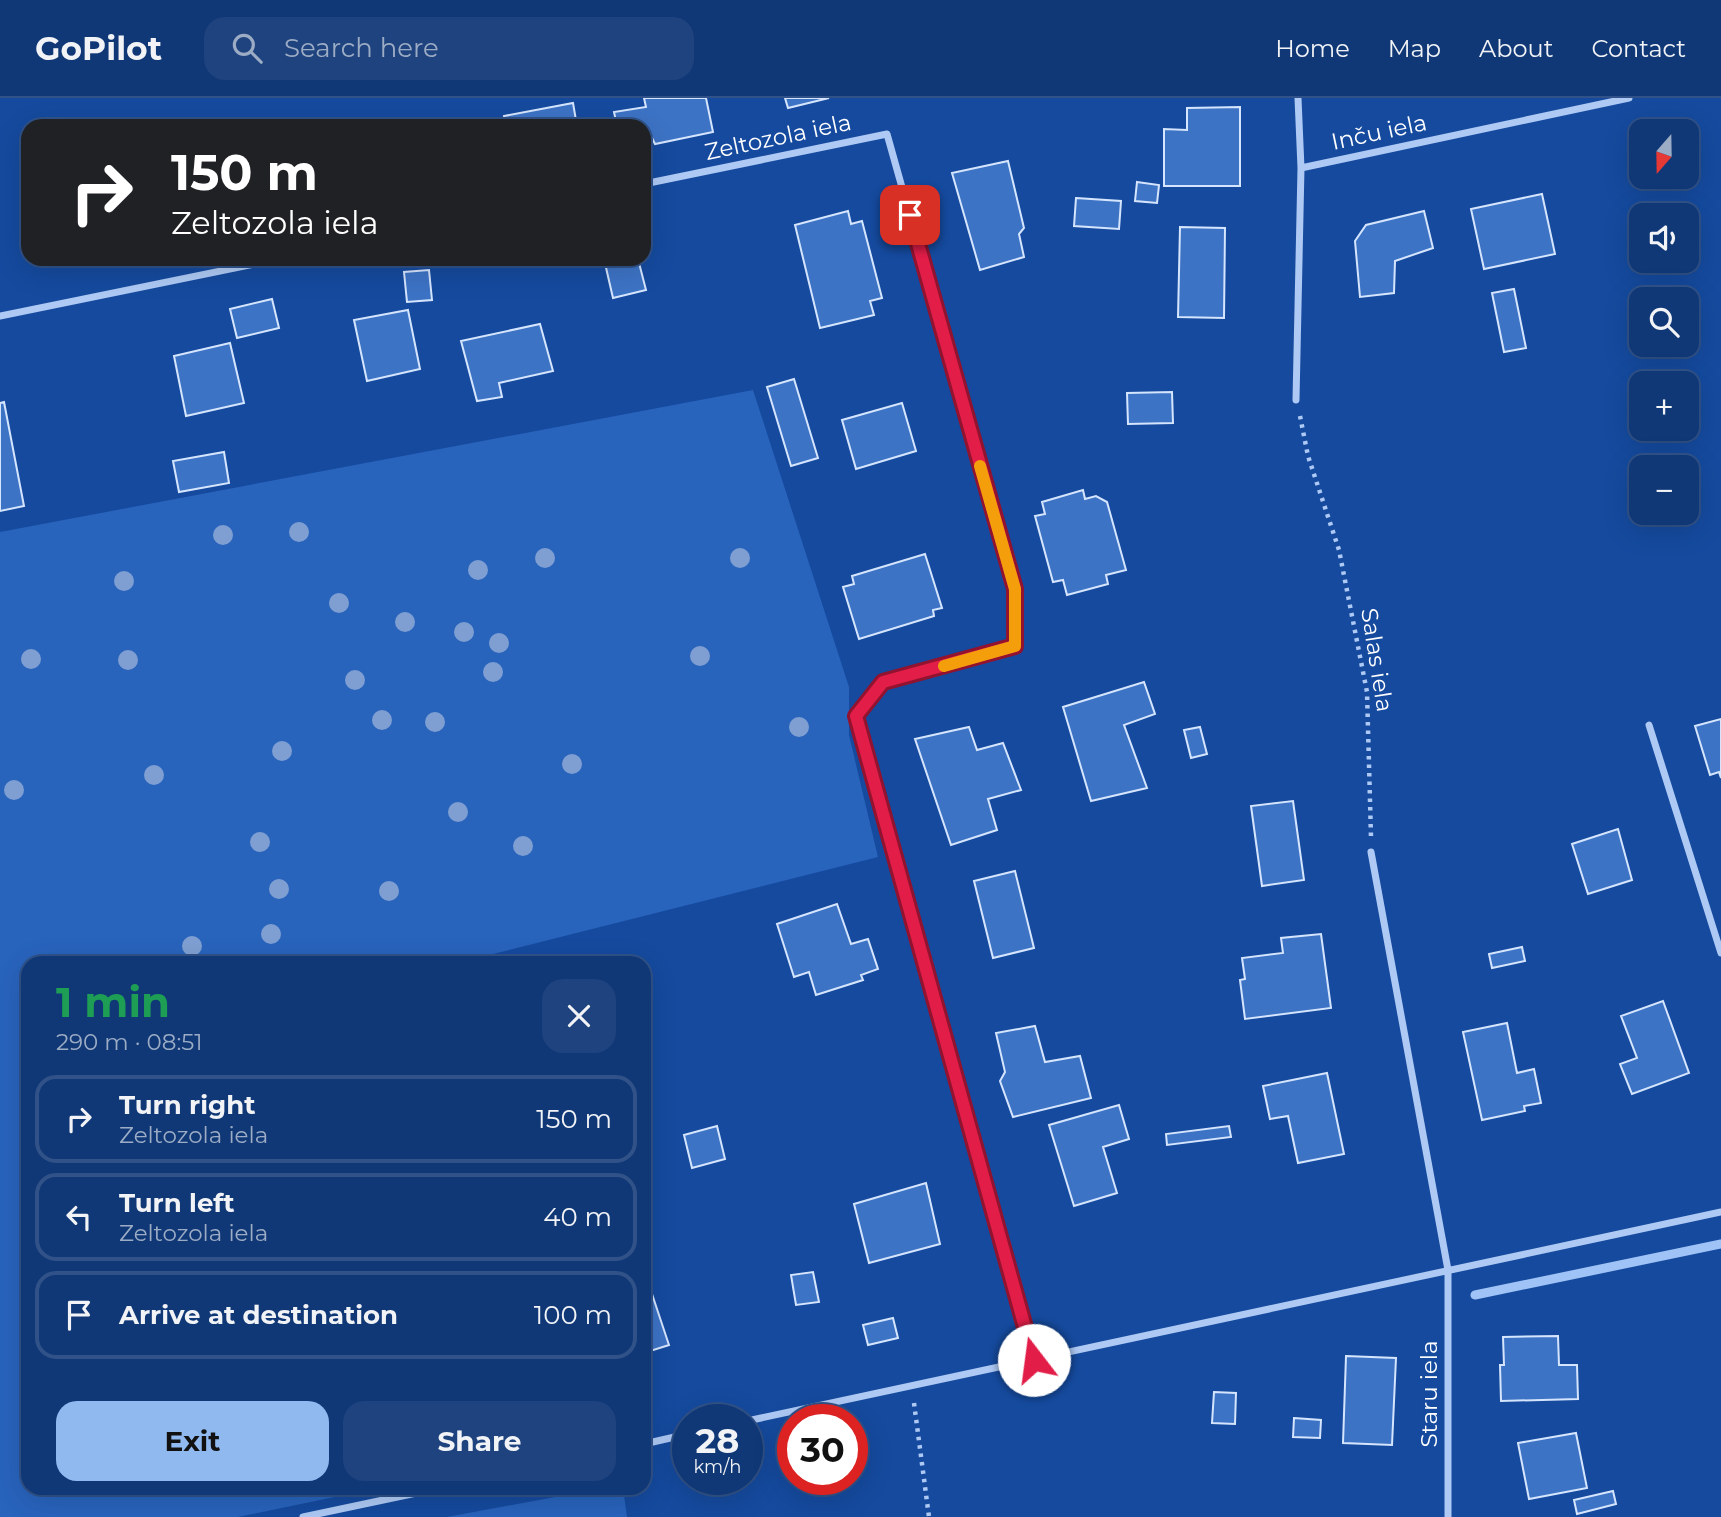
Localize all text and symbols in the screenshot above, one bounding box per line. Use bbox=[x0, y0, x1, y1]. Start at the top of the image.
search box bbox=[204, 17, 694, 80]
text: GoPilot bbox=[35, 28, 162, 68]
icon: search bbox=[228, 29, 266, 67]
text: Search here bbox=[284, 32, 439, 64]
text: Home bbox=[1275, 34, 1350, 63]
text: Map bbox=[1388, 34, 1441, 63]
text: About bbox=[1479, 34, 1553, 63]
text: Contact bbox=[1591, 34, 1686, 63]
street label: Zeltozola iela bbox=[702, 108, 854, 166]
street label: Inču iela bbox=[1329, 108, 1429, 156]
north arrow bbox=[1629, 119, 1699, 189]
map controls bbox=[1629, 119, 1699, 525]
text: 150 m bbox=[171, 143, 318, 202]
icon: right bbox=[56, 147, 147, 238]
pin bbox=[880, 185, 940, 245]
icon: arrive bbox=[891, 196, 929, 234]
text: Zeltozola iela bbox=[171, 203, 379, 242]
button: sound bbox=[1629, 203, 1699, 273]
button: search bbox=[1629, 287, 1699, 357]
button: + bbox=[1629, 371, 1699, 441]
button: − bbox=[1629, 455, 1699, 525]
street label: Salas iela bbox=[1355, 606, 1399, 714]
text: 1 min bbox=[56, 976, 170, 1028]
button: close bbox=[542, 979, 616, 1053]
text: 290 m · 08:51 bbox=[56, 1028, 203, 1056]
text: Turn right bbox=[119, 1089, 255, 1121]
icon: right bbox=[60, 1100, 98, 1138]
text: 150 m bbox=[536, 1103, 612, 1135]
text: Zeltozola iela bbox=[119, 1121, 268, 1149]
text: Turn left bbox=[119, 1187, 235, 1219]
icon: left bbox=[60, 1198, 98, 1236]
text: 40 m bbox=[543, 1201, 612, 1233]
text: Zeltozola iela bbox=[119, 1219, 268, 1247]
icon: arrive bbox=[60, 1296, 98, 1334]
text: Arrive at destination bbox=[119, 1299, 398, 1331]
text: 100 m bbox=[534, 1299, 612, 1331]
position arrow bbox=[997, 1323, 1071, 1397]
street label: Staru iela bbox=[1415, 1340, 1443, 1448]
button: Exit bbox=[56, 1401, 329, 1481]
button: Share bbox=[343, 1401, 616, 1481]
speed limit sign: 30 bbox=[777, 1404, 868, 1495]
text: 28 bbox=[696, 1419, 739, 1462]
text: km/h bbox=[693, 1456, 742, 1478]

